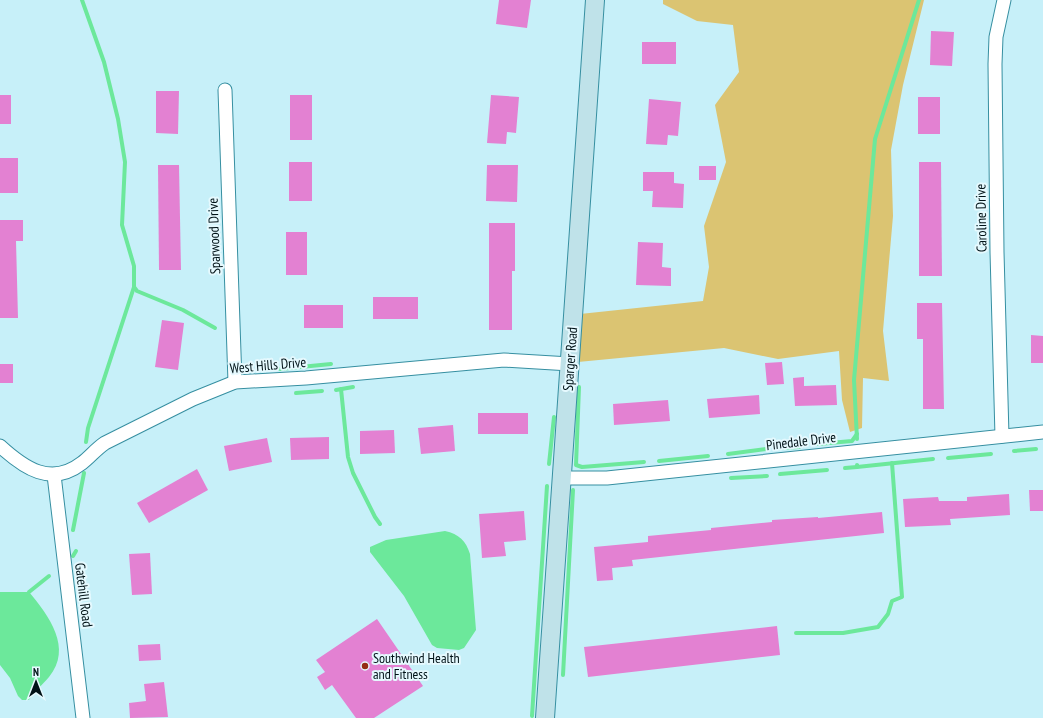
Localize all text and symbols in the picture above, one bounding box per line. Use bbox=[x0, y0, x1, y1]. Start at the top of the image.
street label: Caroline Drive bbox=[971, 183, 991, 252]
street label: Sparwood Drive bbox=[204, 197, 224, 274]
street label: Sparger Road bbox=[559, 326, 581, 392]
street label: West Hills Drive bbox=[229, 353, 307, 377]
street label: Pinedale Drive bbox=[765, 428, 837, 454]
street label: Gatehill Road bbox=[71, 562, 97, 628]
place label: Southwind Health and Fitness bbox=[373, 649, 460, 683]
marker: Southwind Health and Fitness bbox=[360, 661, 370, 671]
north arrow bbox=[16, 662, 56, 702]
text: N bbox=[33, 665, 39, 679]

